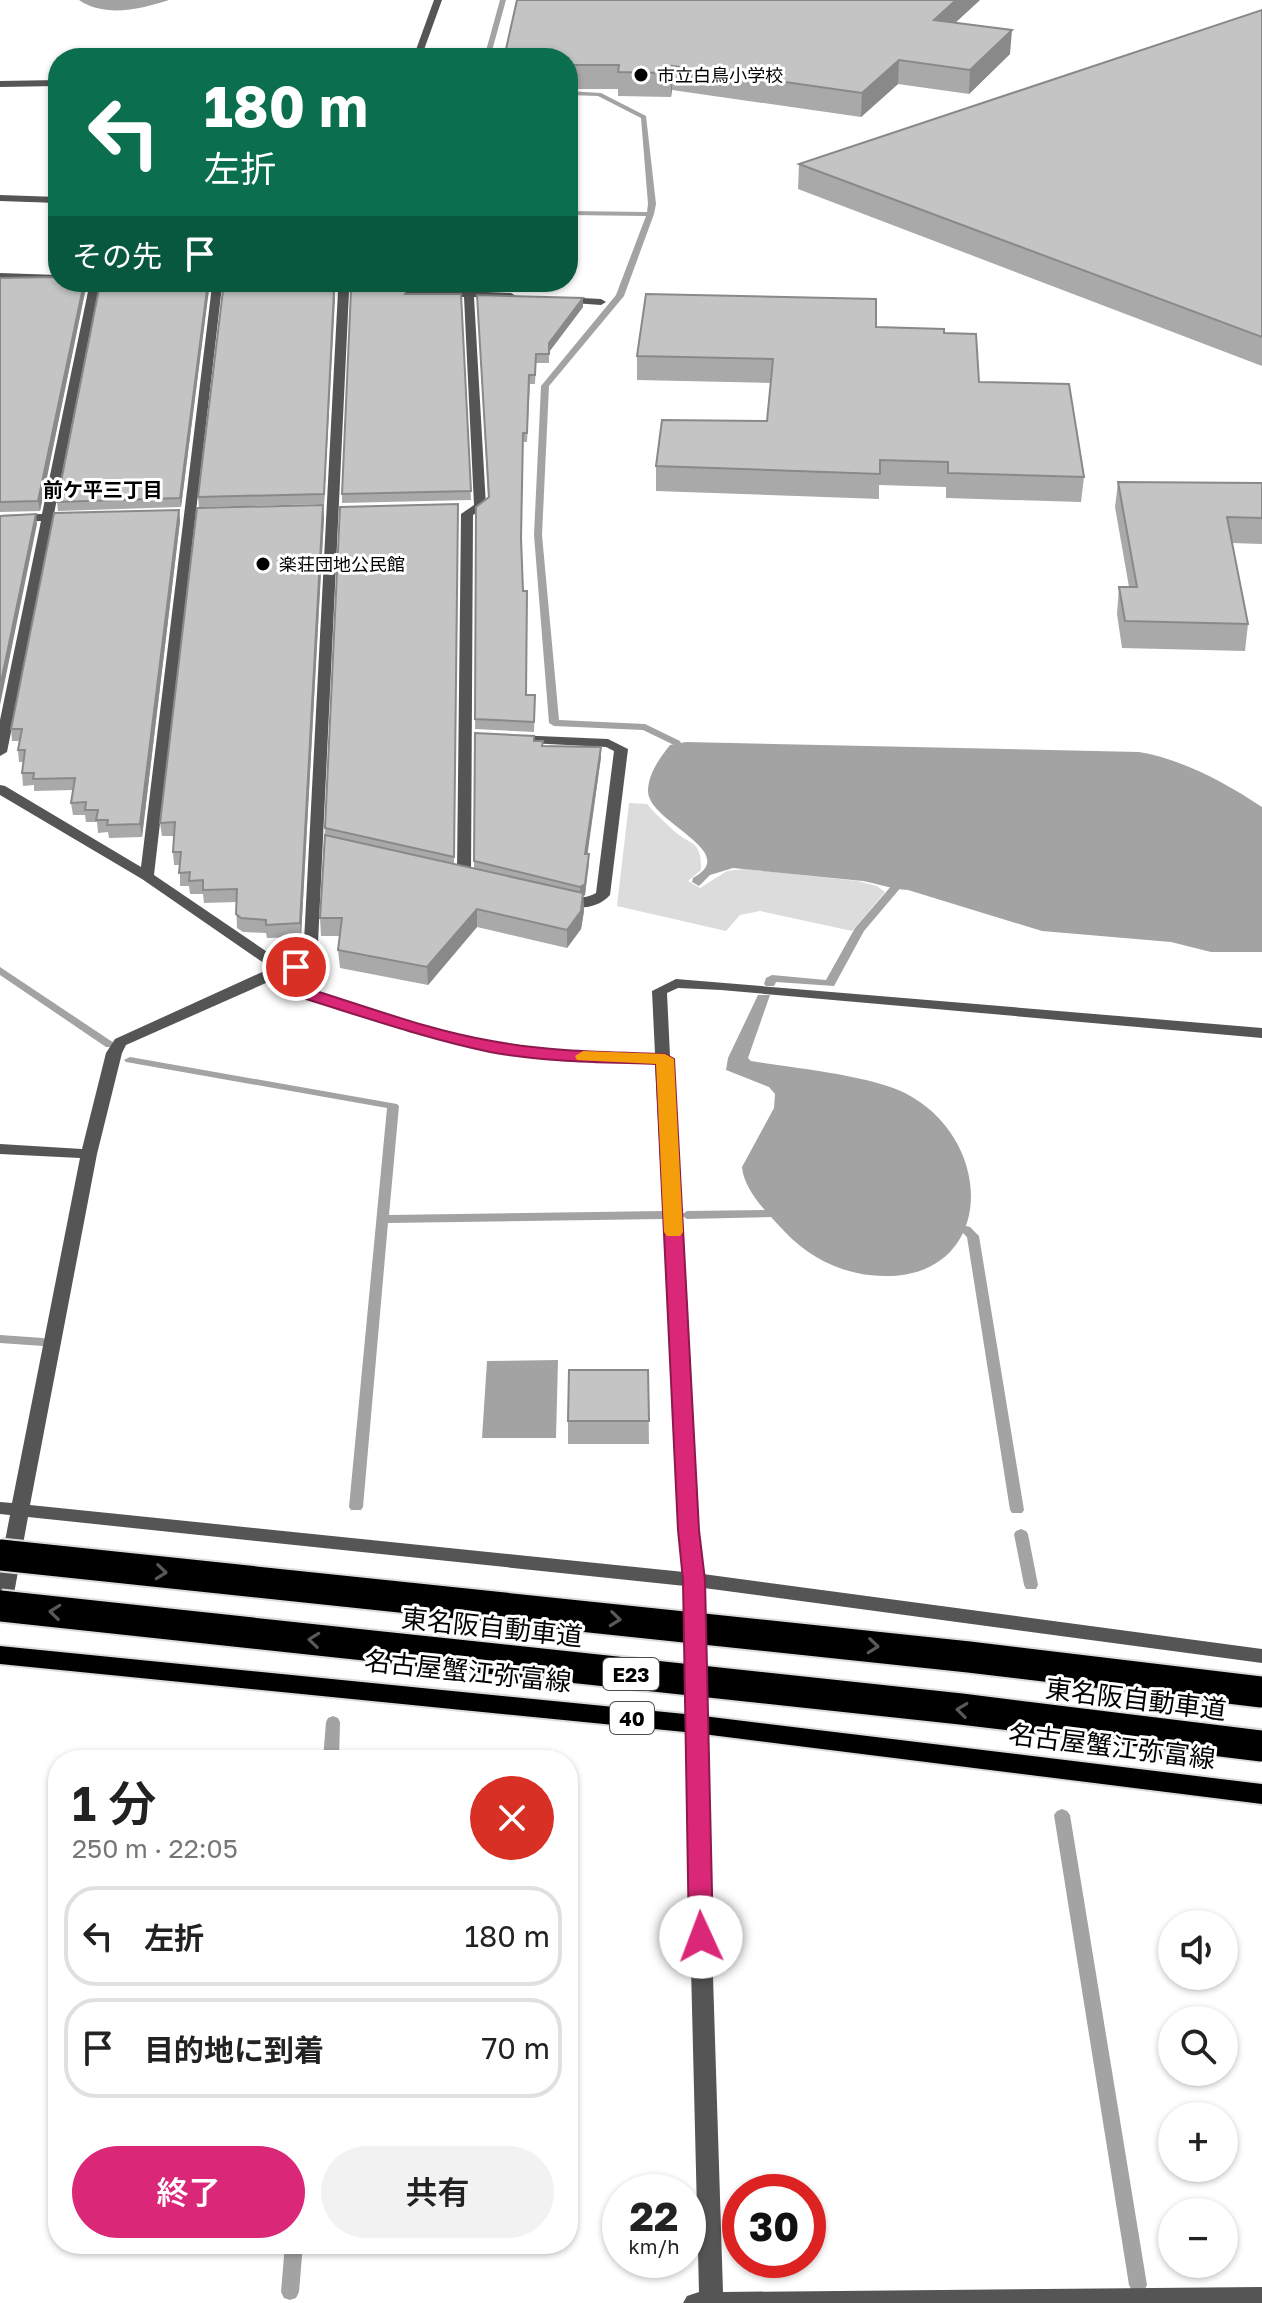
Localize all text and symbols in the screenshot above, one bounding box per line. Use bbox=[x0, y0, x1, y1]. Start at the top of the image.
place label: 市立白鳥小学校 bbox=[657, 64, 783, 86]
marker: 市立白鳥小学校 bbox=[632, 66, 650, 84]
text: 180 m bbox=[204, 72, 368, 139]
icon: left bbox=[72, 80, 176, 184]
text: 左折 bbox=[204, 147, 276, 190]
icon: arrive bbox=[178, 232, 222, 276]
text: その先 bbox=[72, 238, 162, 274]
district label: 前ケ平三丁目 bbox=[43, 477, 163, 501]
place label: 楽荘団地公民館 bbox=[279, 553, 405, 575]
marker: 楽荘団地公民館 bbox=[254, 555, 272, 573]
pin bbox=[262, 933, 330, 1001]
icon: arrive bbox=[274, 945, 318, 989]
one-way arrow bbox=[155, 1563, 168, 1580]
street label: 東名阪自動車道 bbox=[400, 1602, 584, 1652]
one-way arrow bbox=[49, 1603, 62, 1620]
one-way arrow bbox=[609, 1611, 622, 1628]
one-way arrow bbox=[307, 1631, 320, 1648]
one-way arrow bbox=[867, 1638, 880, 1655]
street label: 名古屋蟹江弥富線 bbox=[363, 1645, 573, 1697]
road number: E23 bbox=[603, 1658, 659, 1690]
street label: 東名阪自動車道 bbox=[1044, 1673, 1228, 1725]
one-way arrow bbox=[955, 1701, 968, 1718]
road number: 40 bbox=[610, 1702, 654, 1734]
street label: 名古屋蟹江弥富線 bbox=[1007, 1718, 1217, 1774]
text: 1 分 bbox=[72, 1774, 156, 1832]
button: close bbox=[470, 1776, 554, 1860]
text: 250 m · 22:05 bbox=[72, 1833, 238, 1864]
position arrow bbox=[659, 1895, 743, 1979]
map controls bbox=[1158, 1910, 1238, 2278]
button: sound bbox=[1158, 1910, 1238, 1990]
icon: left bbox=[76, 1914, 120, 1958]
text: 180 m bbox=[465, 1918, 550, 1954]
text: 左折 bbox=[144, 1920, 204, 1956]
button: search bbox=[1158, 2006, 1238, 2086]
icon: arrive bbox=[76, 2026, 120, 2070]
text: 70 m bbox=[481, 2030, 550, 2066]
text: 目的地に到着 bbox=[144, 2032, 324, 2068]
button: + bbox=[1158, 2102, 1238, 2182]
button: 終了 bbox=[72, 2146, 305, 2238]
button: 共有 bbox=[321, 2146, 554, 2238]
speed limit sign: 30 bbox=[722, 2174, 826, 2278]
text: 22 bbox=[630, 2192, 678, 2240]
button: − bbox=[1158, 2198, 1238, 2278]
text: km/h bbox=[629, 2234, 679, 2258]

